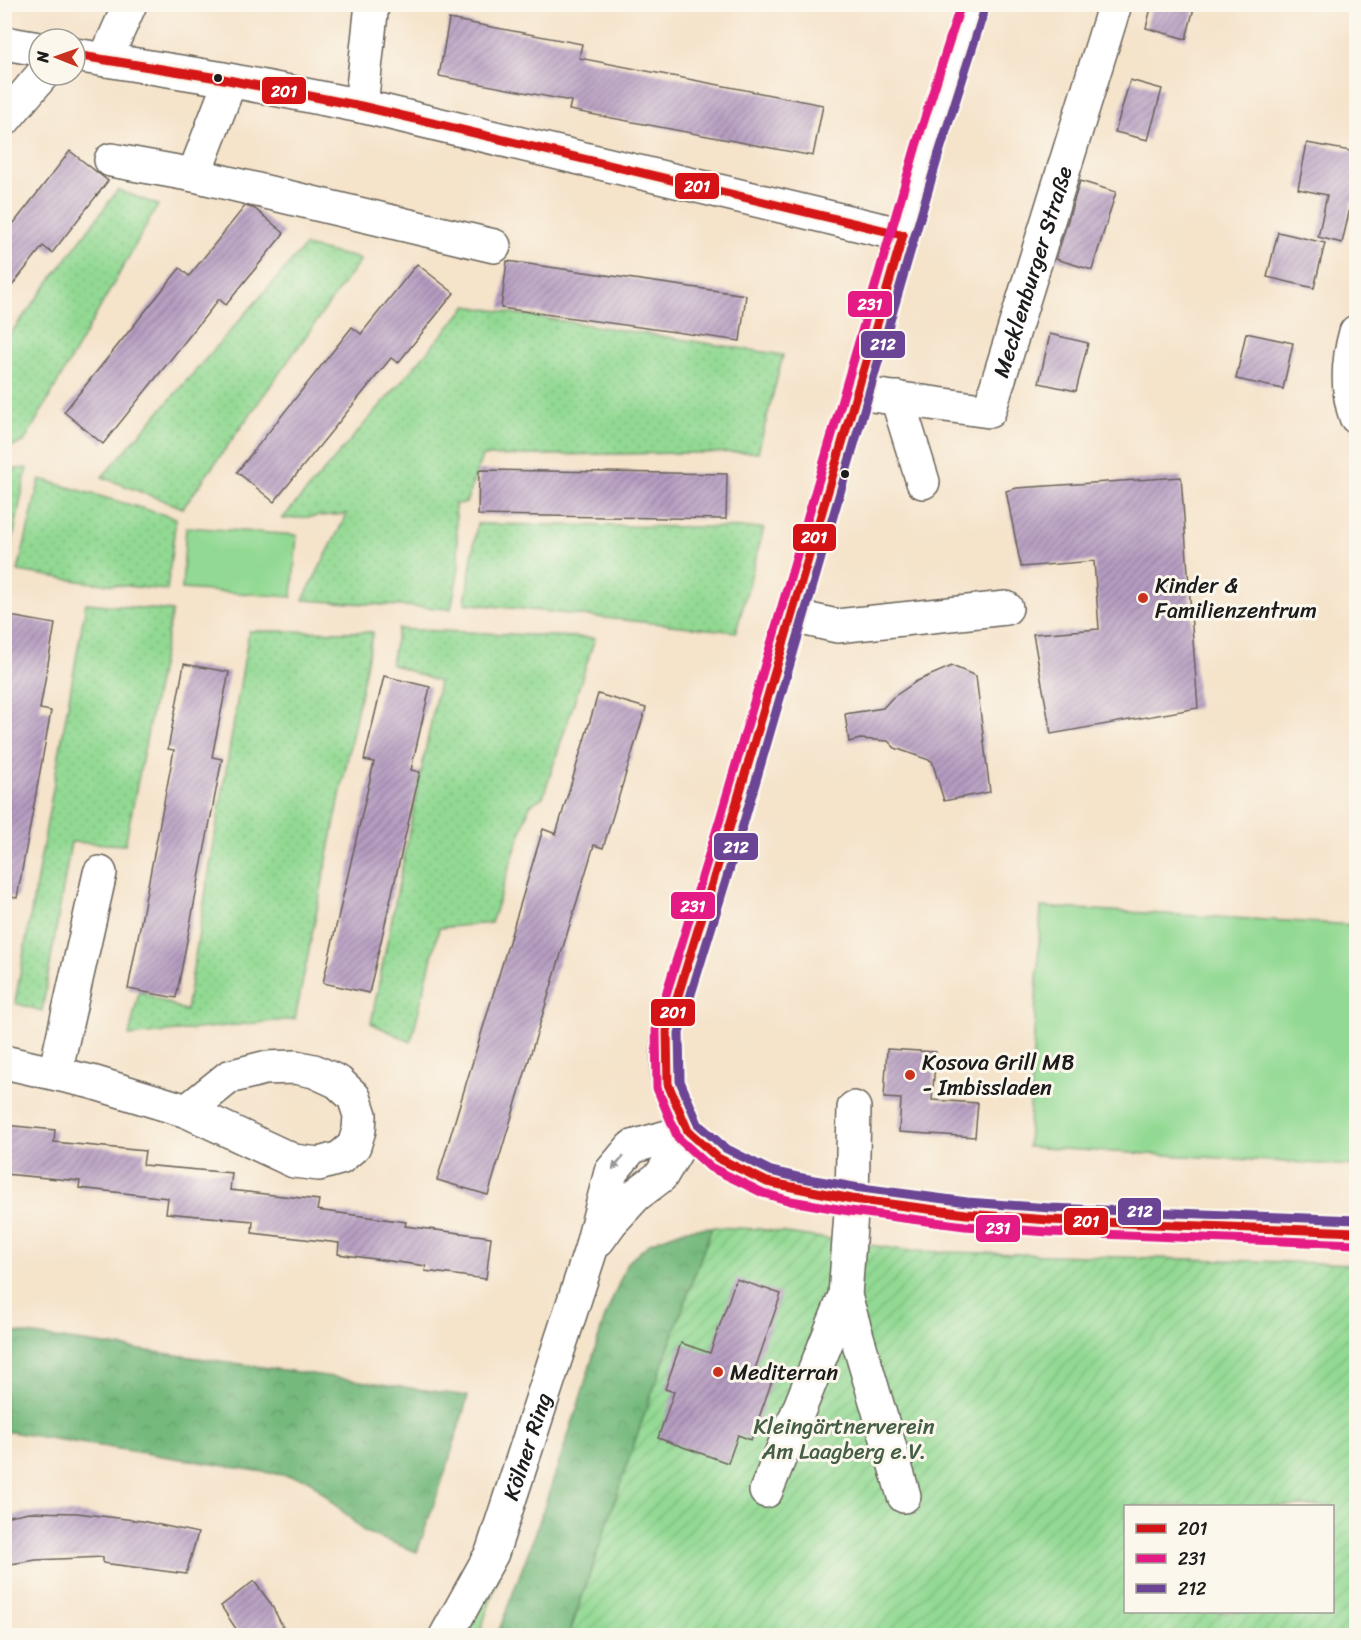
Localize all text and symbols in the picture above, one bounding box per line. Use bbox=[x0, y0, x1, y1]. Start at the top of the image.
north arrow bbox=[27, 27, 87, 87]
text: N bbox=[28, 50, 57, 64]
unlabelled marker bbox=[212, 72, 224, 84]
line badge: 201 bbox=[261, 76, 307, 105]
text: 201 bbox=[270, 77, 297, 106]
street label: Mecklenburger Straße bbox=[981, 161, 1083, 382]
line badge: 201 bbox=[674, 172, 720, 200]
text: 201 bbox=[683, 172, 710, 201]
line badge: 231 bbox=[847, 290, 893, 318]
text: 231 bbox=[857, 290, 883, 319]
line badge: 212 bbox=[860, 330, 906, 359]
text: 212 bbox=[869, 330, 896, 359]
unlabelled marker bbox=[839, 468, 851, 480]
line badge: 201 bbox=[792, 523, 837, 552]
text: 201 bbox=[800, 523, 827, 552]
place label: Kinder & Familienzentrum bbox=[1155, 566, 1317, 630]
marker: Kinder & Familienzentrum bbox=[1136, 591, 1150, 605]
line badge: 212 bbox=[713, 832, 759, 861]
text: 212 bbox=[722, 833, 749, 862]
line badge: 231 bbox=[670, 891, 716, 920]
text: 231 bbox=[680, 892, 706, 921]
line badge: 201 bbox=[650, 998, 696, 1027]
text: 201 bbox=[659, 998, 686, 1027]
place label: Kosova Grill MB - Imbissladen bbox=[922, 1043, 1075, 1107]
marker: Kosova Grill MB - Imbissladen bbox=[903, 1068, 917, 1082]
one-way arrow bbox=[612, 1155, 625, 1170]
line badge: 212 bbox=[1117, 1197, 1162, 1226]
text: 212 bbox=[1126, 1197, 1153, 1226]
line badge: 201 bbox=[1063, 1207, 1109, 1236]
text: 201 bbox=[1072, 1207, 1099, 1236]
line badge: 231 bbox=[975, 1214, 1021, 1243]
text: 231 bbox=[985, 1214, 1011, 1243]
place label: Mediterran bbox=[730, 1353, 838, 1392]
marker: Mediterran bbox=[711, 1365, 725, 1379]
street label: Kölner Ring bbox=[491, 1387, 562, 1505]
park label: Kleingärtnerverein Am Laagberg e.V. bbox=[753, 1407, 935, 1471]
legend bbox=[1124, 1505, 1334, 1613]
text: 201 bbox=[1178, 1513, 1208, 1545]
text: 231 bbox=[1178, 1543, 1206, 1575]
text: 212 bbox=[1178, 1573, 1207, 1605]

